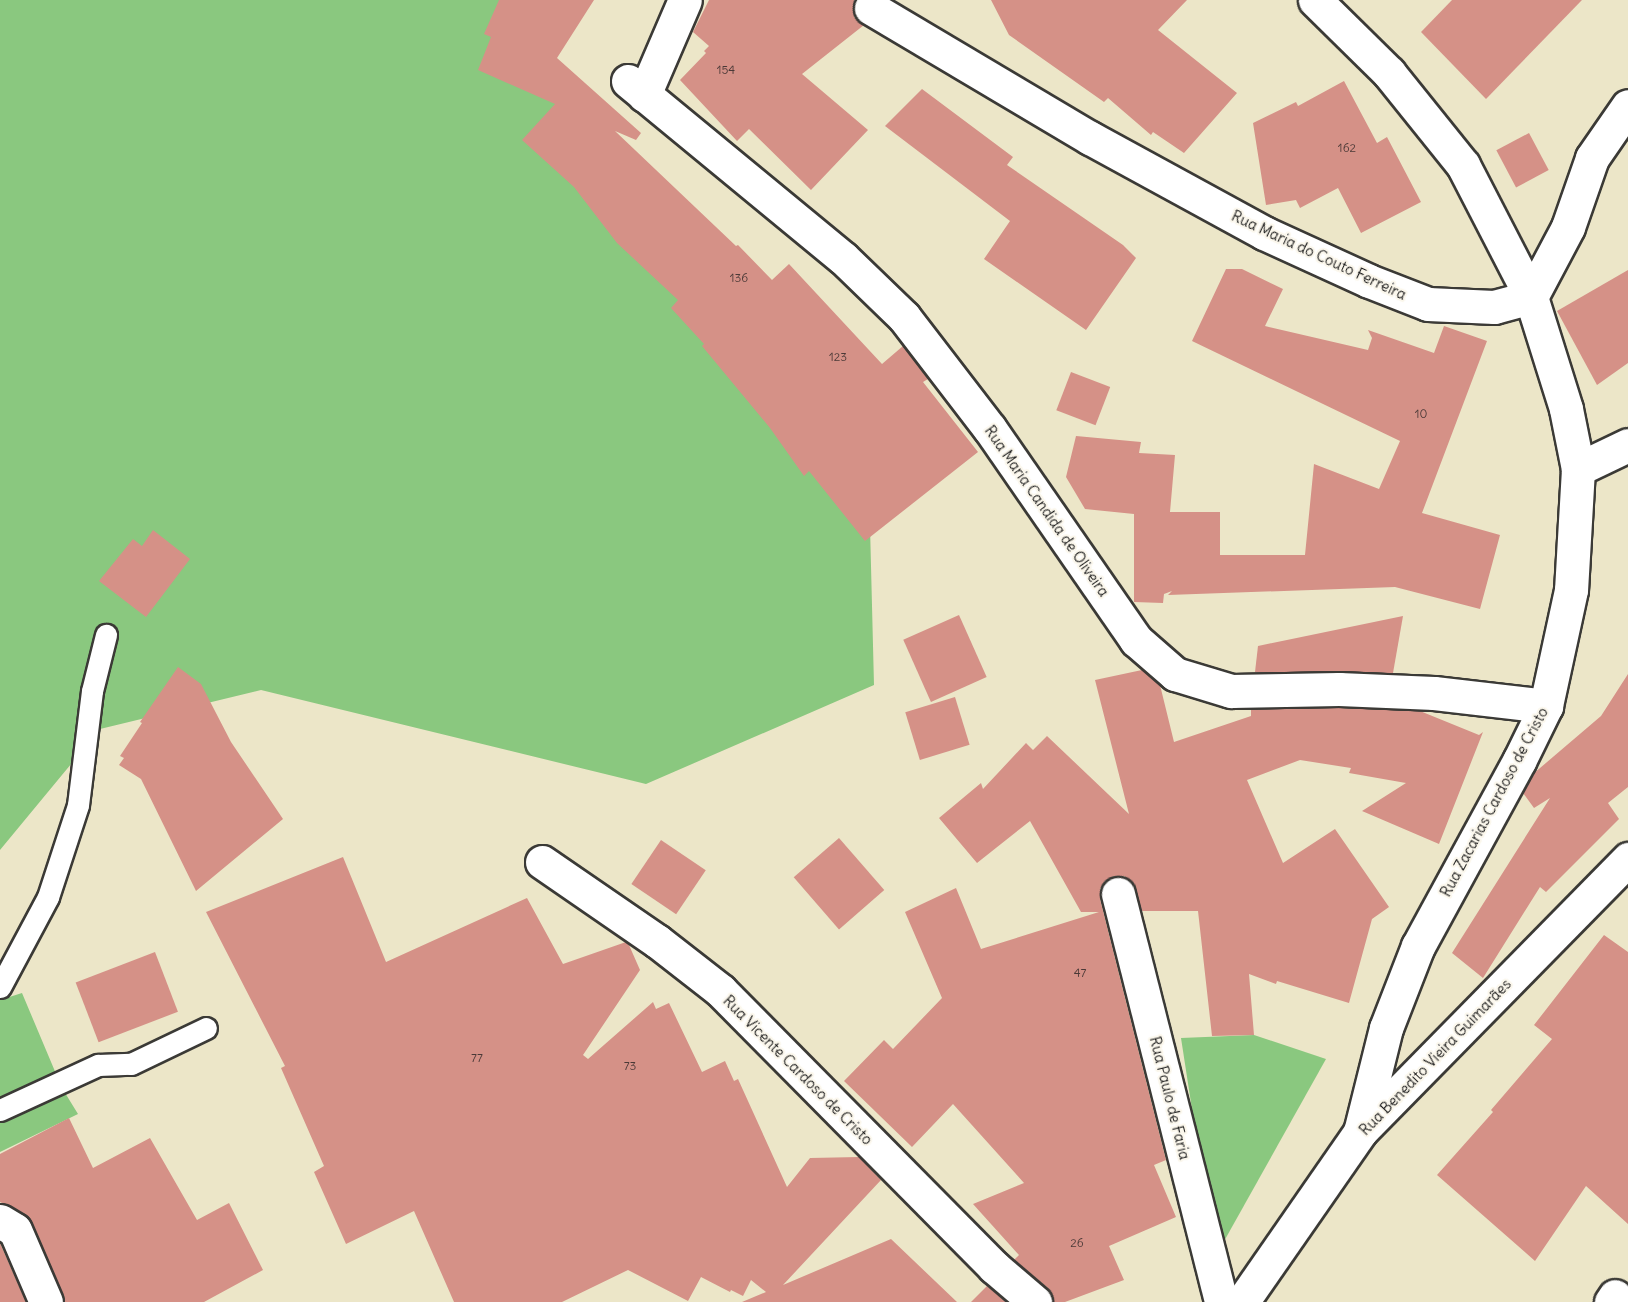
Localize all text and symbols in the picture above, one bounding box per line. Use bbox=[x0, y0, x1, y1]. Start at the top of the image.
house number: 154 bbox=[717, 63, 735, 77]
house number: 162 bbox=[1338, 141, 1356, 155]
street label: Rua Maria do Couto Ferreira bbox=[1229, 207, 1409, 303]
house number: 136 bbox=[730, 271, 748, 285]
house number: 123 bbox=[829, 350, 847, 364]
house number: 10 bbox=[1415, 407, 1427, 421]
street label: Rua Maria Candida de Oliveira bbox=[981, 422, 1113, 600]
street label: Rua Zacarias Cardoso de Cristo bbox=[1436, 704, 1552, 900]
house number: 47 bbox=[1074, 966, 1086, 980]
street label: Rua Benedito Vieira Guimarães bbox=[1355, 975, 1515, 1139]
street label: Rua Vicente Cardoso de Cristo bbox=[720, 992, 876, 1148]
street label: Rua Paulo de Faria bbox=[1146, 1035, 1194, 1161]
house number: 77 bbox=[471, 1051, 483, 1065]
house number: 73 bbox=[624, 1059, 636, 1073]
house number: 26 bbox=[1070, 1236, 1084, 1250]

